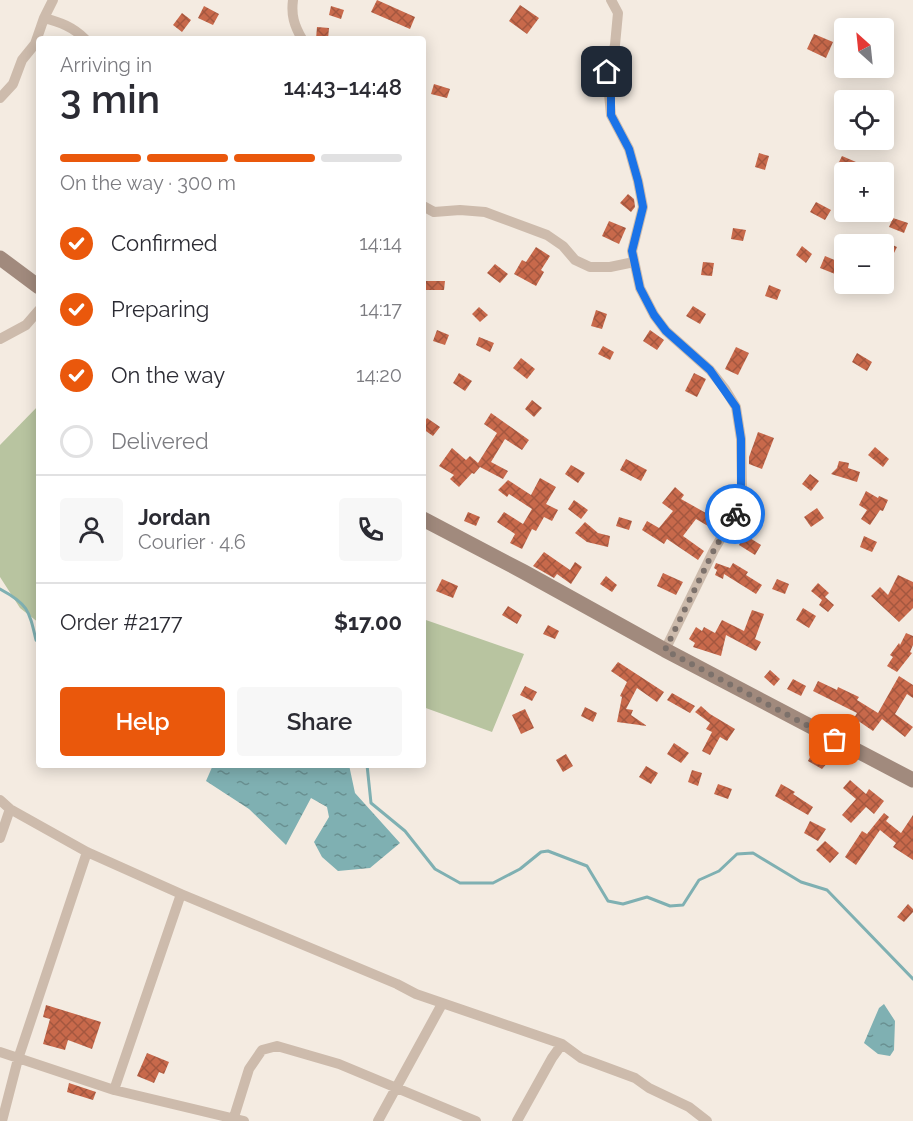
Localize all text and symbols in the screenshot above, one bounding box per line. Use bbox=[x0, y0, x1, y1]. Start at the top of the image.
north arrow bbox=[834, 18, 894, 78]
map controls bbox=[834, 18, 894, 294]
pin bbox=[581, 46, 632, 97]
text: Arriving in bbox=[60, 53, 152, 77]
icon: home bbox=[590, 55, 623, 88]
text: 14:43–14:48 bbox=[284, 74, 402, 100]
text: 3 min bbox=[60, 76, 160, 122]
button: locate bbox=[834, 90, 894, 150]
button: + bbox=[834, 162, 894, 222]
text: On the way · 300 m bbox=[60, 171, 236, 195]
icon: check bbox=[60, 227, 93, 260]
text: Confirmed bbox=[111, 230, 218, 256]
text: 14:14 bbox=[359, 231, 402, 255]
button: − bbox=[834, 234, 894, 294]
icon: check bbox=[60, 293, 93, 326]
text: Preparing bbox=[111, 296, 209, 322]
text: 14:17 bbox=[360, 297, 402, 321]
icon: check bbox=[60, 359, 93, 392]
text: On the way bbox=[111, 362, 225, 388]
text: 14:20 bbox=[356, 363, 402, 387]
text: Delivered bbox=[111, 428, 209, 454]
courier bbox=[705, 484, 765, 544]
button: person bbox=[60, 498, 123, 561]
button: phone bbox=[339, 498, 402, 561]
icon: bike bbox=[719, 498, 752, 531]
text: Jordan bbox=[138, 504, 210, 530]
text: Courier · 4.6 bbox=[138, 530, 246, 554]
text: Order #2177 bbox=[60, 609, 183, 635]
text: $17.00 bbox=[334, 609, 402, 635]
button: Help bbox=[60, 687, 225, 756]
button: Share bbox=[237, 687, 402, 756]
pin bbox=[809, 714, 860, 765]
icon: bag bbox=[818, 723, 851, 756]

